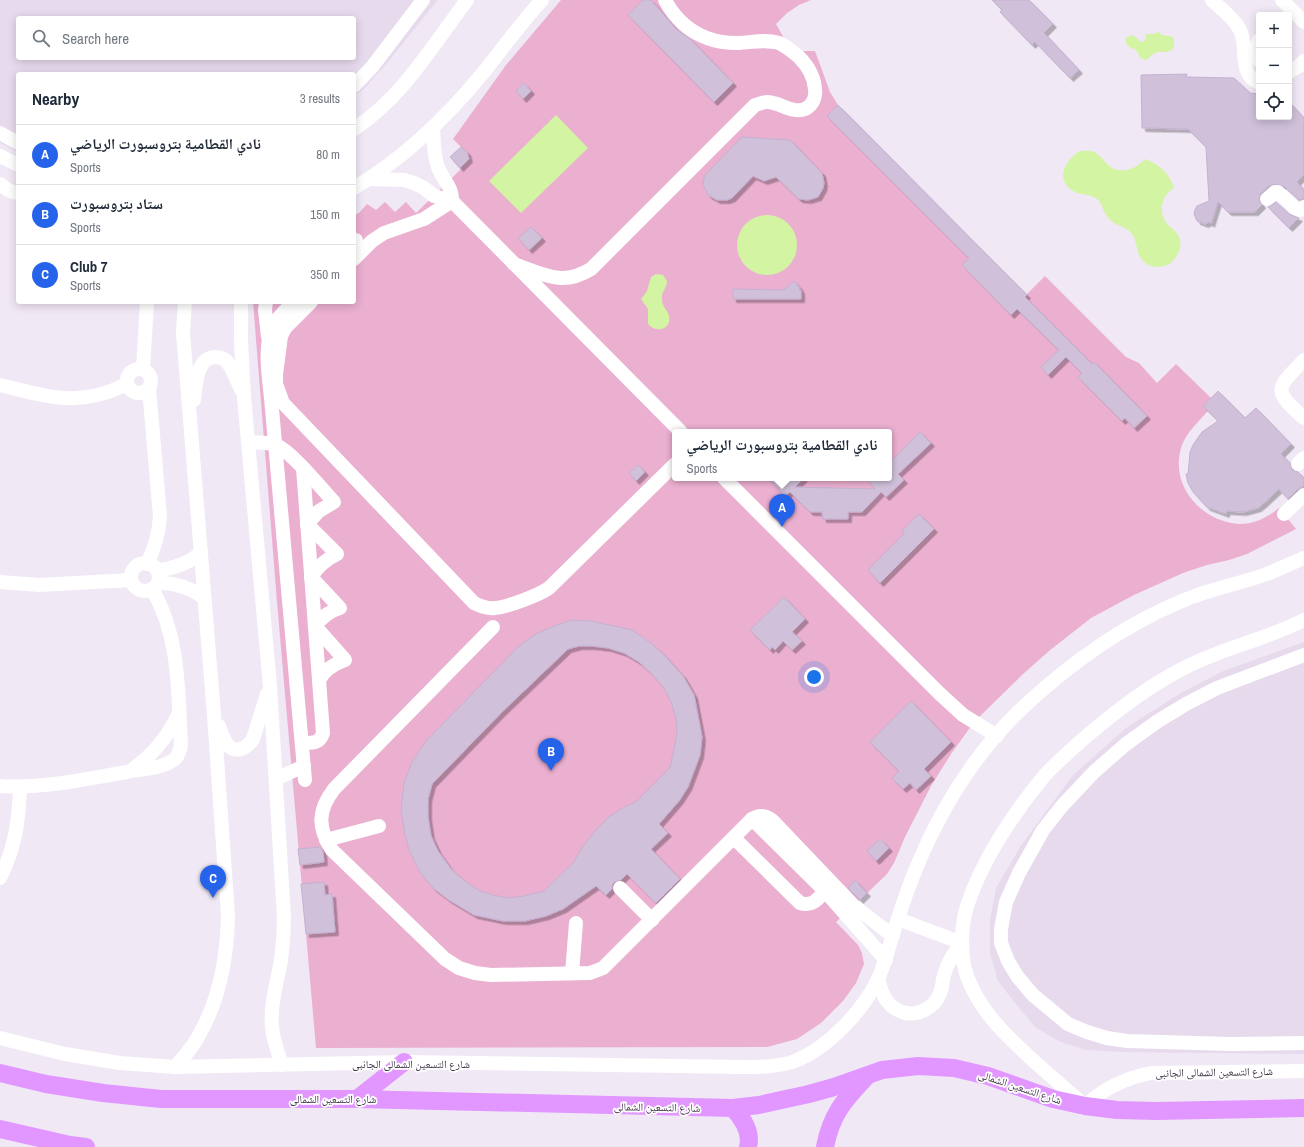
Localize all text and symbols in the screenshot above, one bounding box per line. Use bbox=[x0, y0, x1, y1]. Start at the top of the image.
map controls bbox=[1256, 12, 1292, 120]
button: + bbox=[1256, 12, 1292, 48]
search box bbox=[16, 16, 356, 60]
icon: search bbox=[30, 27, 52, 49]
text: Search here bbox=[62, 28, 129, 49]
button: − bbox=[1256, 48, 1292, 84]
button: locate bbox=[1256, 84, 1292, 120]
text: Nearby bbox=[32, 87, 79, 110]
text: 3 results bbox=[300, 90, 340, 107]
text: نادي القطامية بتروسبورت الرياضي bbox=[70, 133, 261, 154]
text: A bbox=[41, 146, 49, 163]
text: 80 m bbox=[316, 146, 340, 163]
text: Sports bbox=[70, 159, 101, 176]
text: ستاد بتروسبورت bbox=[70, 193, 163, 214]
text: B bbox=[41, 206, 49, 223]
text: 150 m bbox=[310, 206, 340, 223]
text: Sports bbox=[70, 219, 101, 236]
text: Club 7 bbox=[70, 256, 108, 277]
text: C bbox=[41, 266, 49, 283]
text: 350 m bbox=[310, 266, 340, 283]
text: Sports bbox=[70, 277, 101, 294]
popup bbox=[672, 429, 892, 481]
text: نادي القطامية بتروسبورت الرياضي bbox=[687, 434, 877, 455]
text: Sports bbox=[687, 460, 717, 477]
pin: A bbox=[769, 494, 795, 527]
your location bbox=[804, 667, 824, 687]
pin: B bbox=[538, 738, 564, 771]
pin: C bbox=[200, 865, 226, 898]
street label: شارع التسعين الشمالى الجانبى bbox=[352, 1057, 470, 1071]
street label: شارع التسعين الشمالى الجانبى bbox=[1155, 1064, 1273, 1080]
street label: شارع التسعين الشمالى bbox=[977, 1067, 1063, 1107]
street label: شارع التسعين الشمالى bbox=[290, 1092, 376, 1106]
street label: شارع التسعين الشمالى bbox=[614, 1099, 700, 1115]

